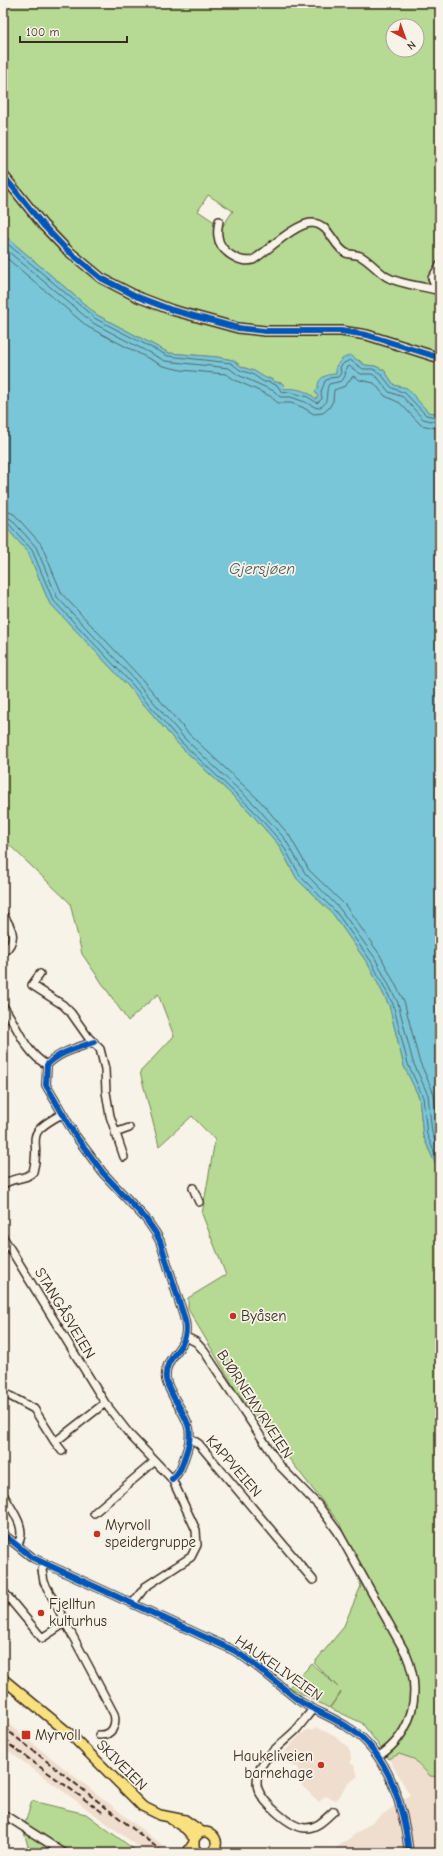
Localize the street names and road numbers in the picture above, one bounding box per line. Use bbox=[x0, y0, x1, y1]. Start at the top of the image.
street label: STANGÅSVEIEN bbox=[31, 1264, 100, 1362]
street label: BJØRNEMYRVEIEN bbox=[213, 1346, 297, 1462]
street label: KAPPVEIEN bbox=[202, 1431, 266, 1501]
street label: HAUKELIVEIEN bbox=[232, 1631, 326, 1705]
street label: SKIVEIEN bbox=[93, 1736, 151, 1794]

